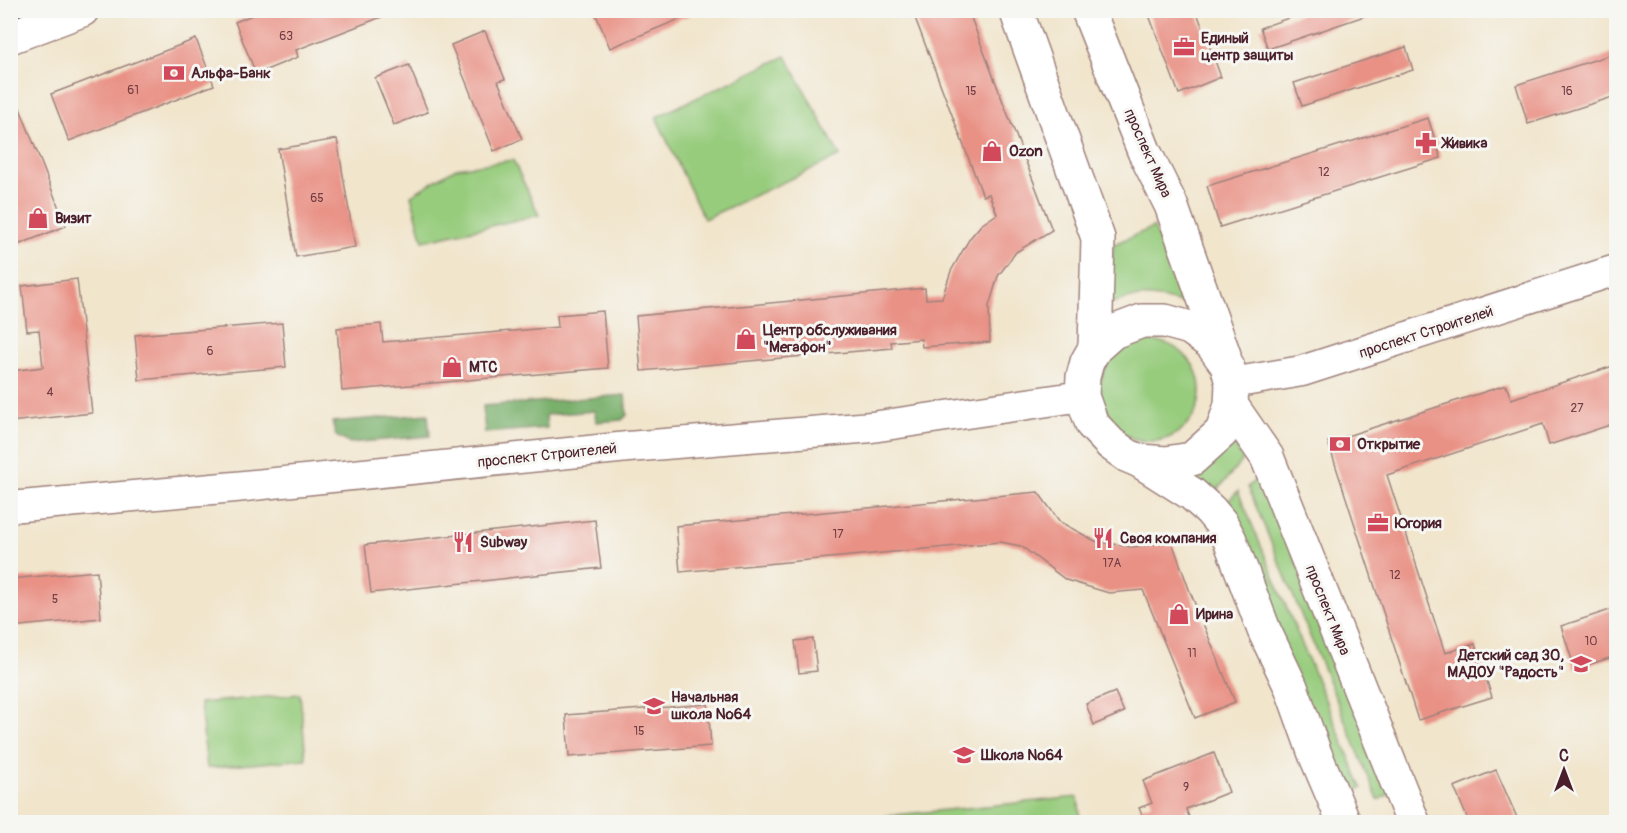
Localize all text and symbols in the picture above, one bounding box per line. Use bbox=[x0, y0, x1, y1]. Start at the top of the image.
house number: 63 bbox=[279, 29, 293, 44]
place label: Единый центр защиты bbox=[1201, 29, 1294, 65]
office icon: Единый центр защиты bbox=[1172, 35, 1196, 59]
bank icon: Альфа-Банк bbox=[162, 61, 186, 85]
place label: Альфа-Банк bbox=[191, 64, 271, 83]
house number: 61 bbox=[127, 83, 139, 98]
house number: 15 bbox=[965, 84, 977, 99]
house number: 16 bbox=[1561, 84, 1573, 99]
street label: проспект Мира bbox=[1119, 106, 1176, 201]
pharmacy icon: Живика bbox=[1414, 131, 1438, 155]
place label: Живика bbox=[1440, 134, 1487, 153]
shop icon: Ozon bbox=[980, 139, 1004, 163]
place label: Ozon bbox=[1009, 142, 1043, 161]
house number: 12 bbox=[1318, 165, 1330, 180]
house number: 65 bbox=[310, 191, 324, 206]
shop icon: Визит bbox=[26, 206, 50, 230]
place label: Визит bbox=[55, 209, 92, 228]
street label: проспект Строителей bbox=[1357, 302, 1496, 363]
place label: Центр обслуживания "Мегафон" bbox=[763, 321, 897, 357]
shop icon: Центр обслуживания "Мегафон" bbox=[734, 327, 758, 351]
house number: 6 bbox=[207, 344, 214, 359]
shop icon: МТС bbox=[440, 355, 464, 379]
place label: МТС bbox=[469, 358, 497, 377]
house number: 4 bbox=[47, 385, 54, 400]
house number: 27 bbox=[1570, 401, 1584, 416]
bank icon: Открытие bbox=[1328, 432, 1352, 456]
place label: Открытие bbox=[1357, 435, 1421, 454]
street label: проспект Строителей bbox=[476, 439, 618, 472]
office icon: Югория bbox=[1366, 511, 1390, 535]
place label: Югория bbox=[1394, 514, 1442, 533]
restaurant icon: Своя компания bbox=[1091, 526, 1115, 550]
house number: 17 bbox=[832, 527, 844, 542]
place label: Своя компания bbox=[1120, 529, 1217, 548]
restaurant icon: Subway bbox=[451, 530, 475, 554]
place label: Subway bbox=[480, 533, 528, 552]
house number: 17А bbox=[1103, 556, 1122, 571]
street label: проспект Мира bbox=[1301, 562, 1354, 658]
house number: 12 bbox=[1389, 568, 1401, 583]
house number: 5 bbox=[52, 592, 58, 607]
shop icon: Ирина bbox=[1167, 602, 1191, 626]
place label: Ирина bbox=[1196, 605, 1233, 624]
house number: 10 bbox=[1585, 634, 1597, 649]
house number: 11 bbox=[1187, 646, 1197, 661]
place label: Детский сад 30, МАДОУ "Радость" bbox=[1447, 646, 1564, 682]
school or university icon: Детский сад 30, МАДОУ "Радость" bbox=[1569, 652, 1593, 676]
place label: Начальная школа №64 bbox=[671, 688, 751, 724]
school or university icon: Начальная школа №64 bbox=[642, 694, 666, 718]
house number: 15 bbox=[633, 724, 645, 739]
north arrow bbox=[1534, 740, 1594, 800]
school or university icon: Школа №64 bbox=[952, 743, 976, 767]
place label: Школа №64 bbox=[980, 746, 1063, 765]
text: С bbox=[1559, 746, 1569, 766]
house number: 9 bbox=[1183, 780, 1189, 795]

